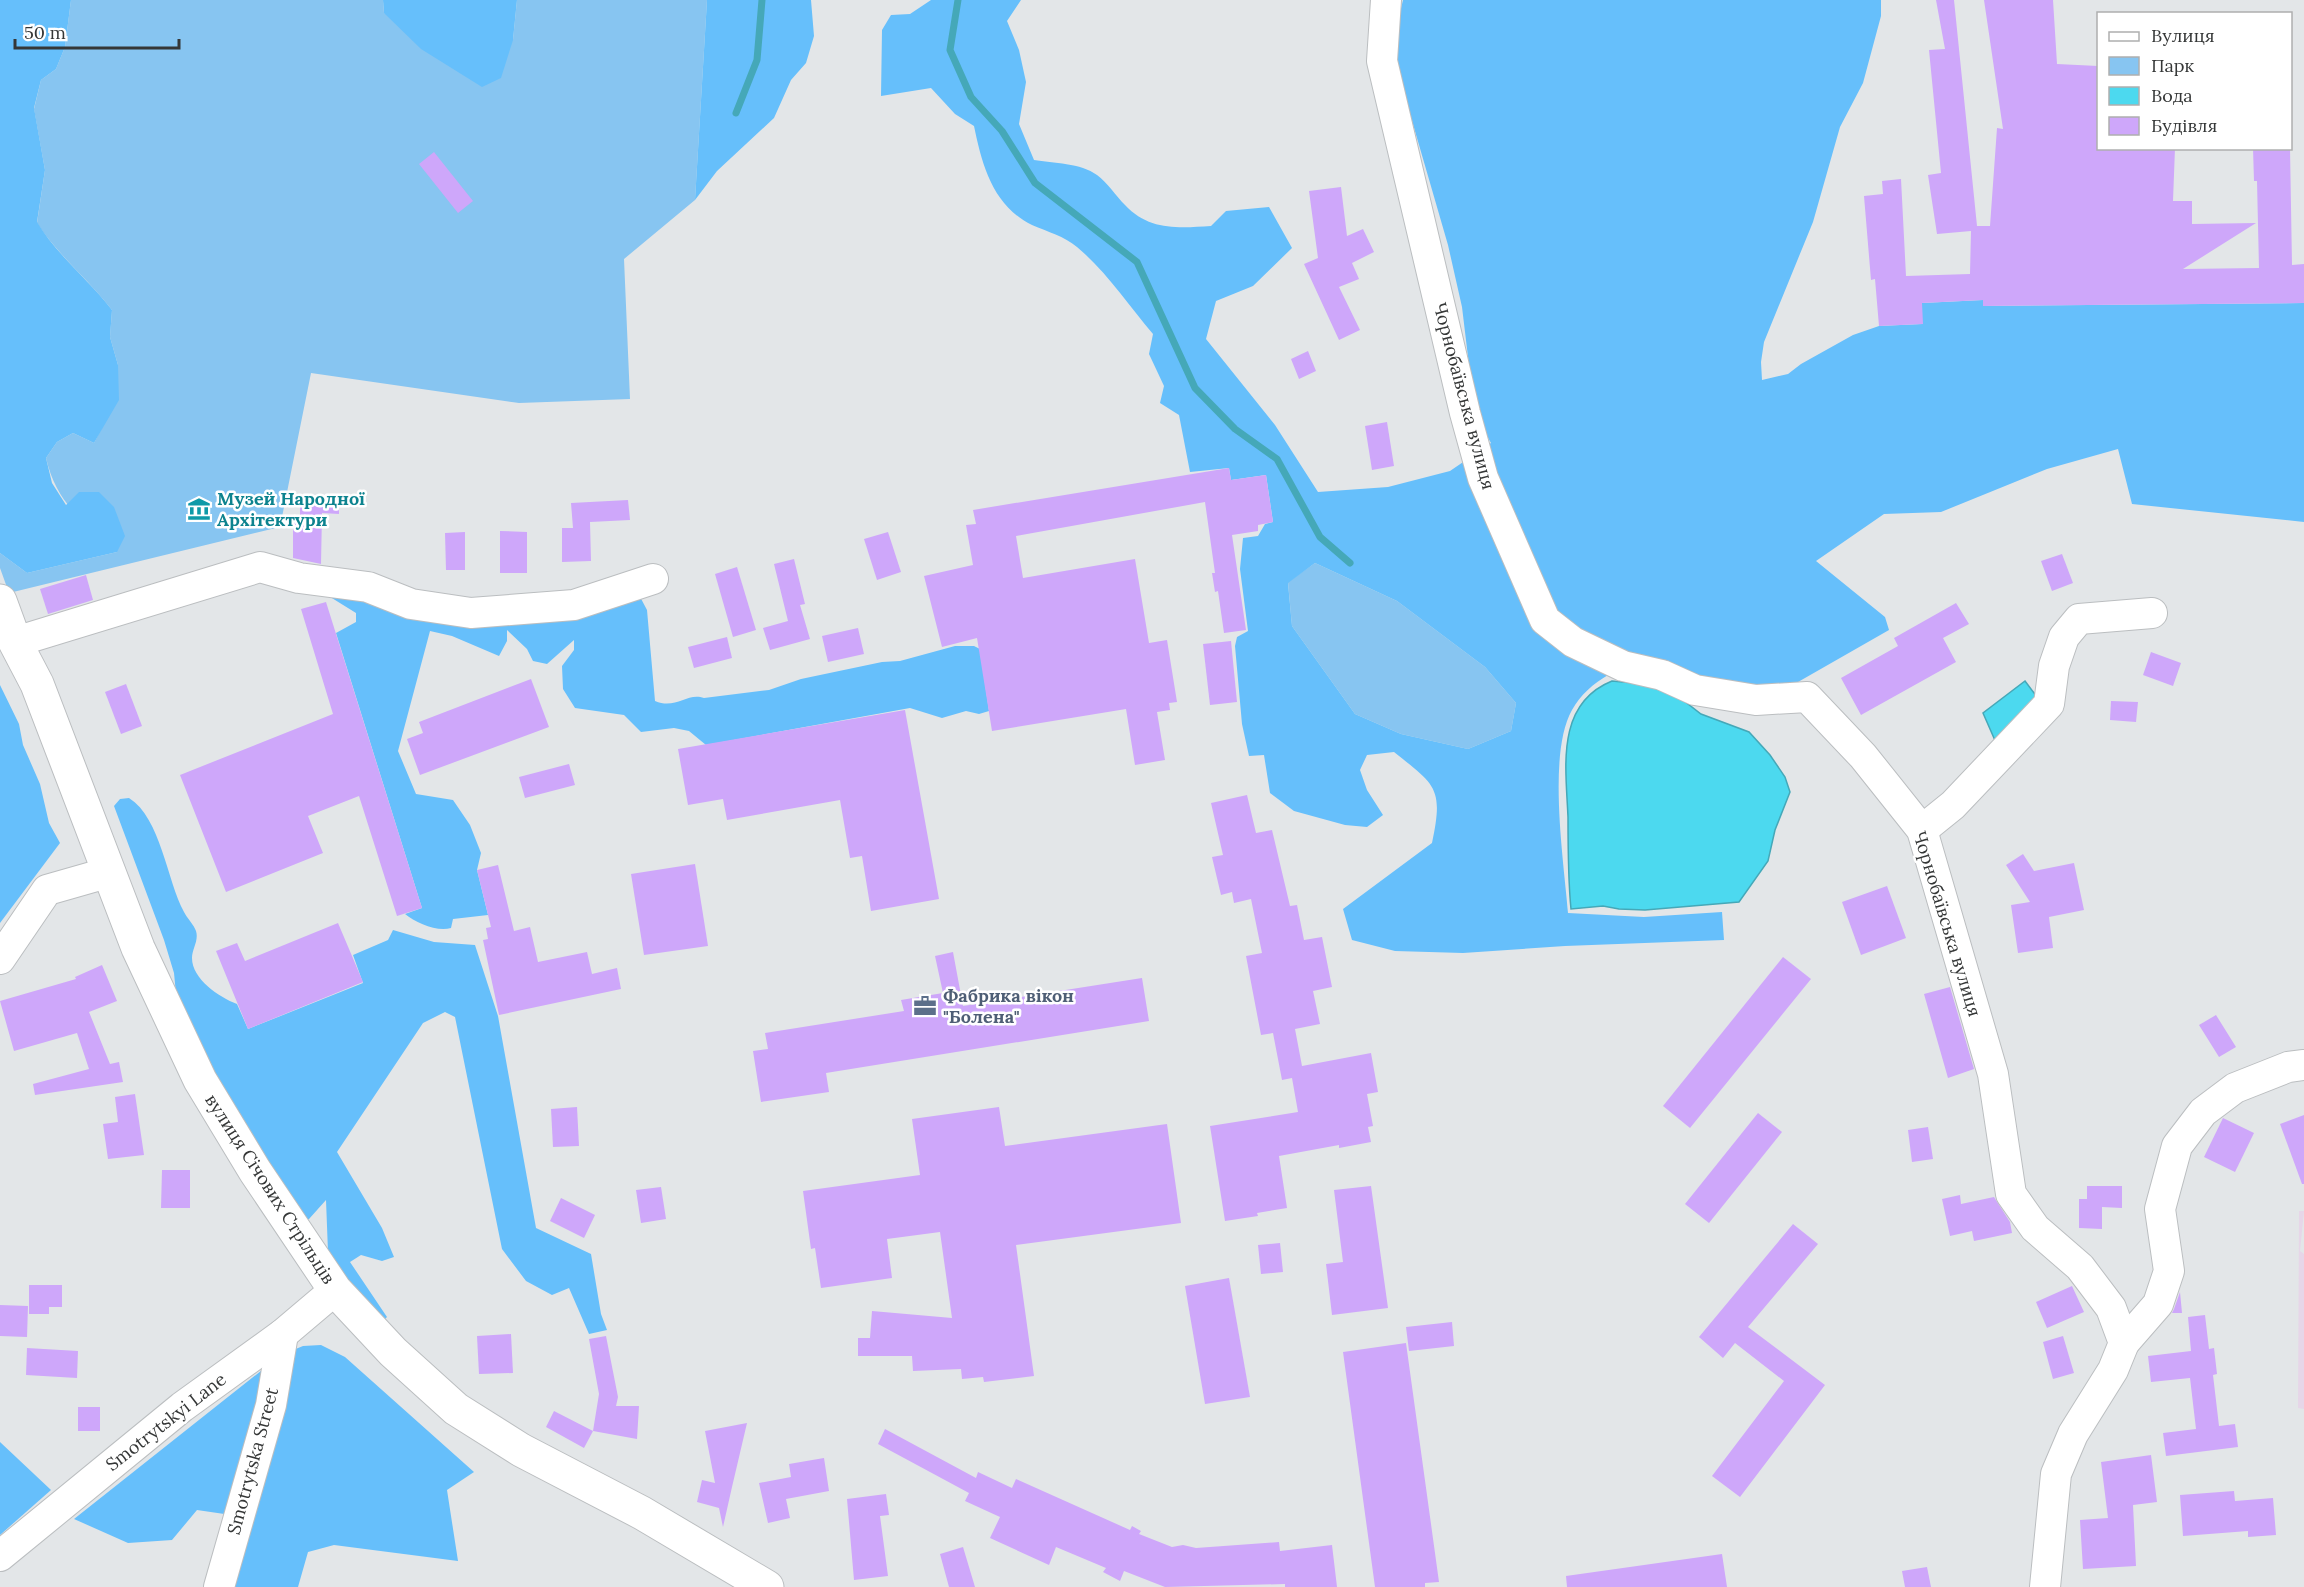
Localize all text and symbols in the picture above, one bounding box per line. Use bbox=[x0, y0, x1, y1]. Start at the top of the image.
scale bar bbox=[15, 12, 178, 50]
legend bbox=[2097, 12, 2292, 150]
text: 50 m bbox=[24, 21, 66, 44]
text: Вулиця bbox=[2151, 24, 2214, 47]
text: Парк bbox=[2151, 54, 2195, 77]
text: Вода bbox=[2151, 84, 2193, 107]
text: Будівля bbox=[2151, 114, 2217, 137]
street label: Чорнобаївська вулиця bbox=[1428, 300, 1501, 492]
place label: Музей Народної Архітектури bbox=[217, 487, 365, 531]
museum icon: Музей Народної Архітектури bbox=[186, 496, 212, 522]
street label: Чорнобаївська вулиця bbox=[1908, 828, 1987, 1019]
place label: Фабрика вікон "Болена" bbox=[943, 984, 1074, 1028]
office icon: Фабрика вікон "Болена" bbox=[912, 993, 938, 1019]
street label: вулиця Січових Стрільців bbox=[200, 1089, 341, 1288]
street label: Smotrytskyi Lane bbox=[101, 1367, 231, 1476]
street label: Smotrytska Street bbox=[222, 1385, 283, 1537]

